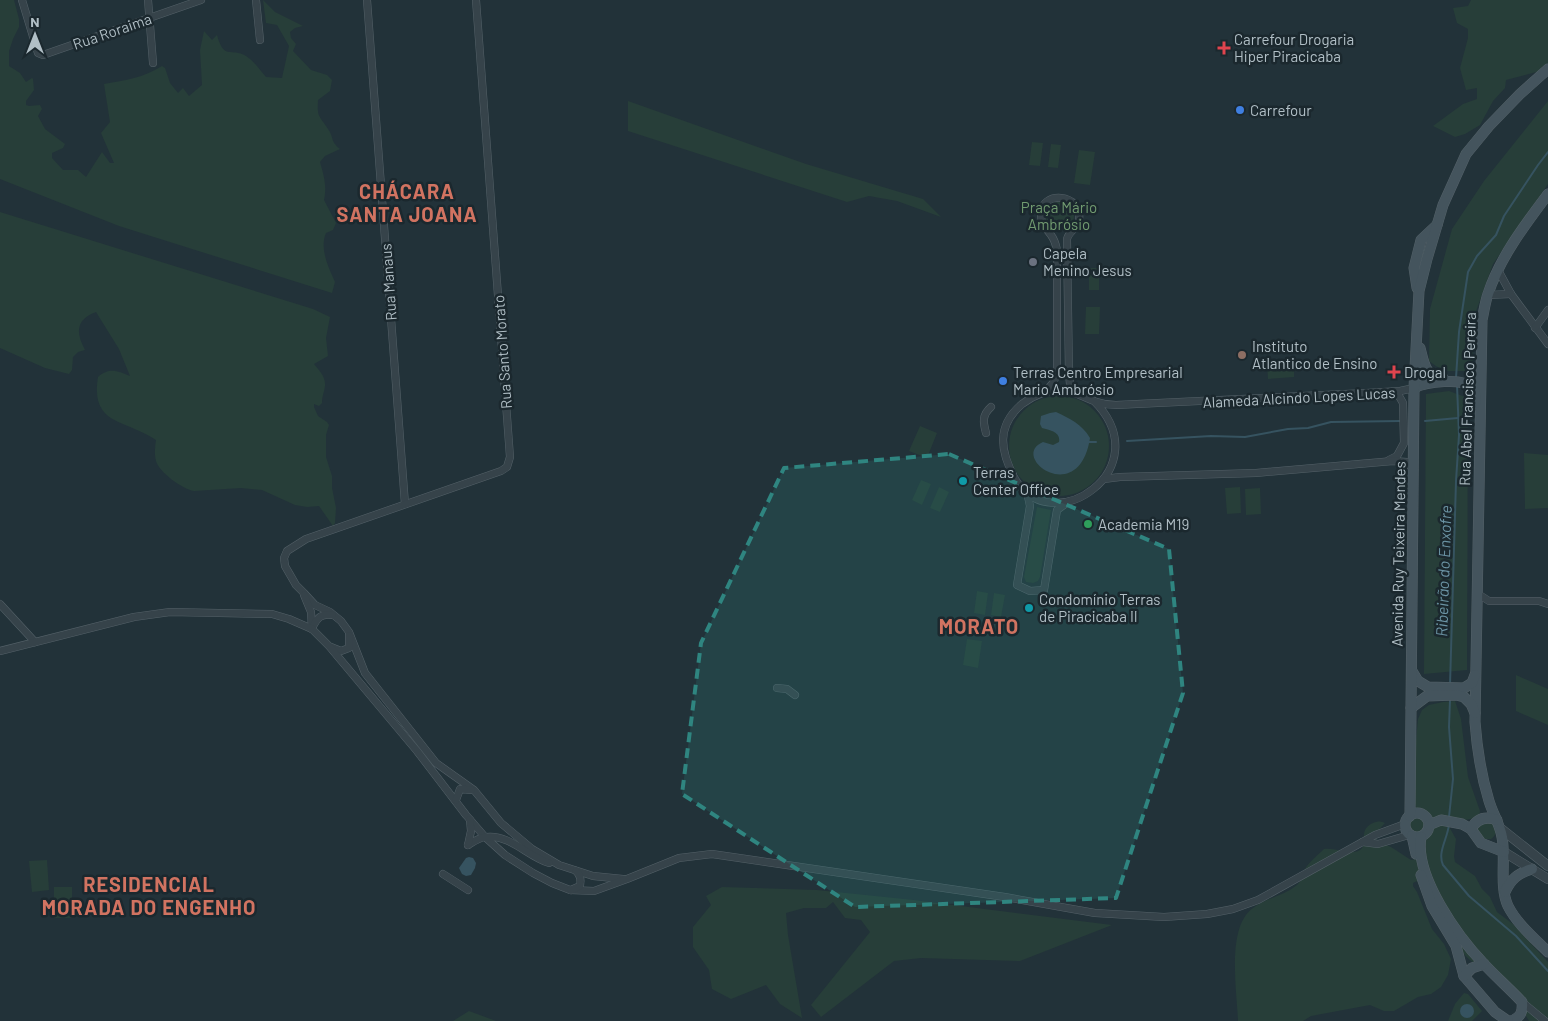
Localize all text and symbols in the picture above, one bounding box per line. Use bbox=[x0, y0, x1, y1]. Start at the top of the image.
street label: Rua Roraima bbox=[70, 9, 154, 53]
north arrow bbox=[10, 10, 60, 60]
text: N bbox=[30, 13, 40, 30]
place label: Carrefour Drogaria Hiper Piracicaba bbox=[1234, 30, 1354, 65]
marker: Carrefour Drogaria Hiper Piracicaba bbox=[1218, 42, 1230, 54]
place label: Carrefour bbox=[1250, 101, 1312, 119]
marker: Carrefour bbox=[1234, 104, 1246, 116]
district label: CHÁCARA SANTA JOANA bbox=[336, 179, 478, 226]
park label: Praça Mário Ambrósio bbox=[1021, 198, 1097, 233]
street label: Rua Manaus bbox=[376, 243, 400, 321]
place label: Capela Menino Jesus bbox=[1043, 244, 1132, 279]
marker: Capela Menino Jesus bbox=[1027, 256, 1039, 268]
street label: Rua Santo Morato bbox=[489, 294, 515, 410]
street label: Rua Abel Francisco Pereira bbox=[1455, 312, 1479, 486]
place label: Instituto Atlantico de Ensino bbox=[1252, 337, 1377, 372]
marker: Instituto Atlantico de Ensino bbox=[1236, 349, 1248, 361]
place label: Terras Centro Empresarial Mario Ambrósio bbox=[1013, 363, 1183, 398]
place label: Drogal bbox=[1404, 363, 1446, 381]
marker: Drogal bbox=[1388, 366, 1400, 378]
marker: Terras Centro Empresarial Mario Ambrósio bbox=[997, 375, 1009, 387]
street label: Alameda Alcindo Lopes Lucas bbox=[1202, 383, 1396, 411]
street label: Avenida Ruy Teixeira Mendes bbox=[1387, 461, 1409, 647]
place label: Terras Center Office bbox=[973, 463, 1059, 498]
marker: Terras Center Office bbox=[957, 475, 969, 487]
water label: Ribeirão do Enxofre bbox=[1431, 505, 1455, 637]
place label: Academia M19 bbox=[1098, 515, 1189, 533]
marker: Academia M19 bbox=[1082, 518, 1094, 530]
place label: Condomínio Terras de Piracicaba II bbox=[1039, 590, 1161, 625]
marker: Condomínio Terras de Piracicaba II bbox=[1023, 602, 1035, 614]
district label: MORATO bbox=[939, 614, 1019, 638]
district label: RESIDENCIAL MORADA DO ENGENHO bbox=[42, 872, 256, 919]

